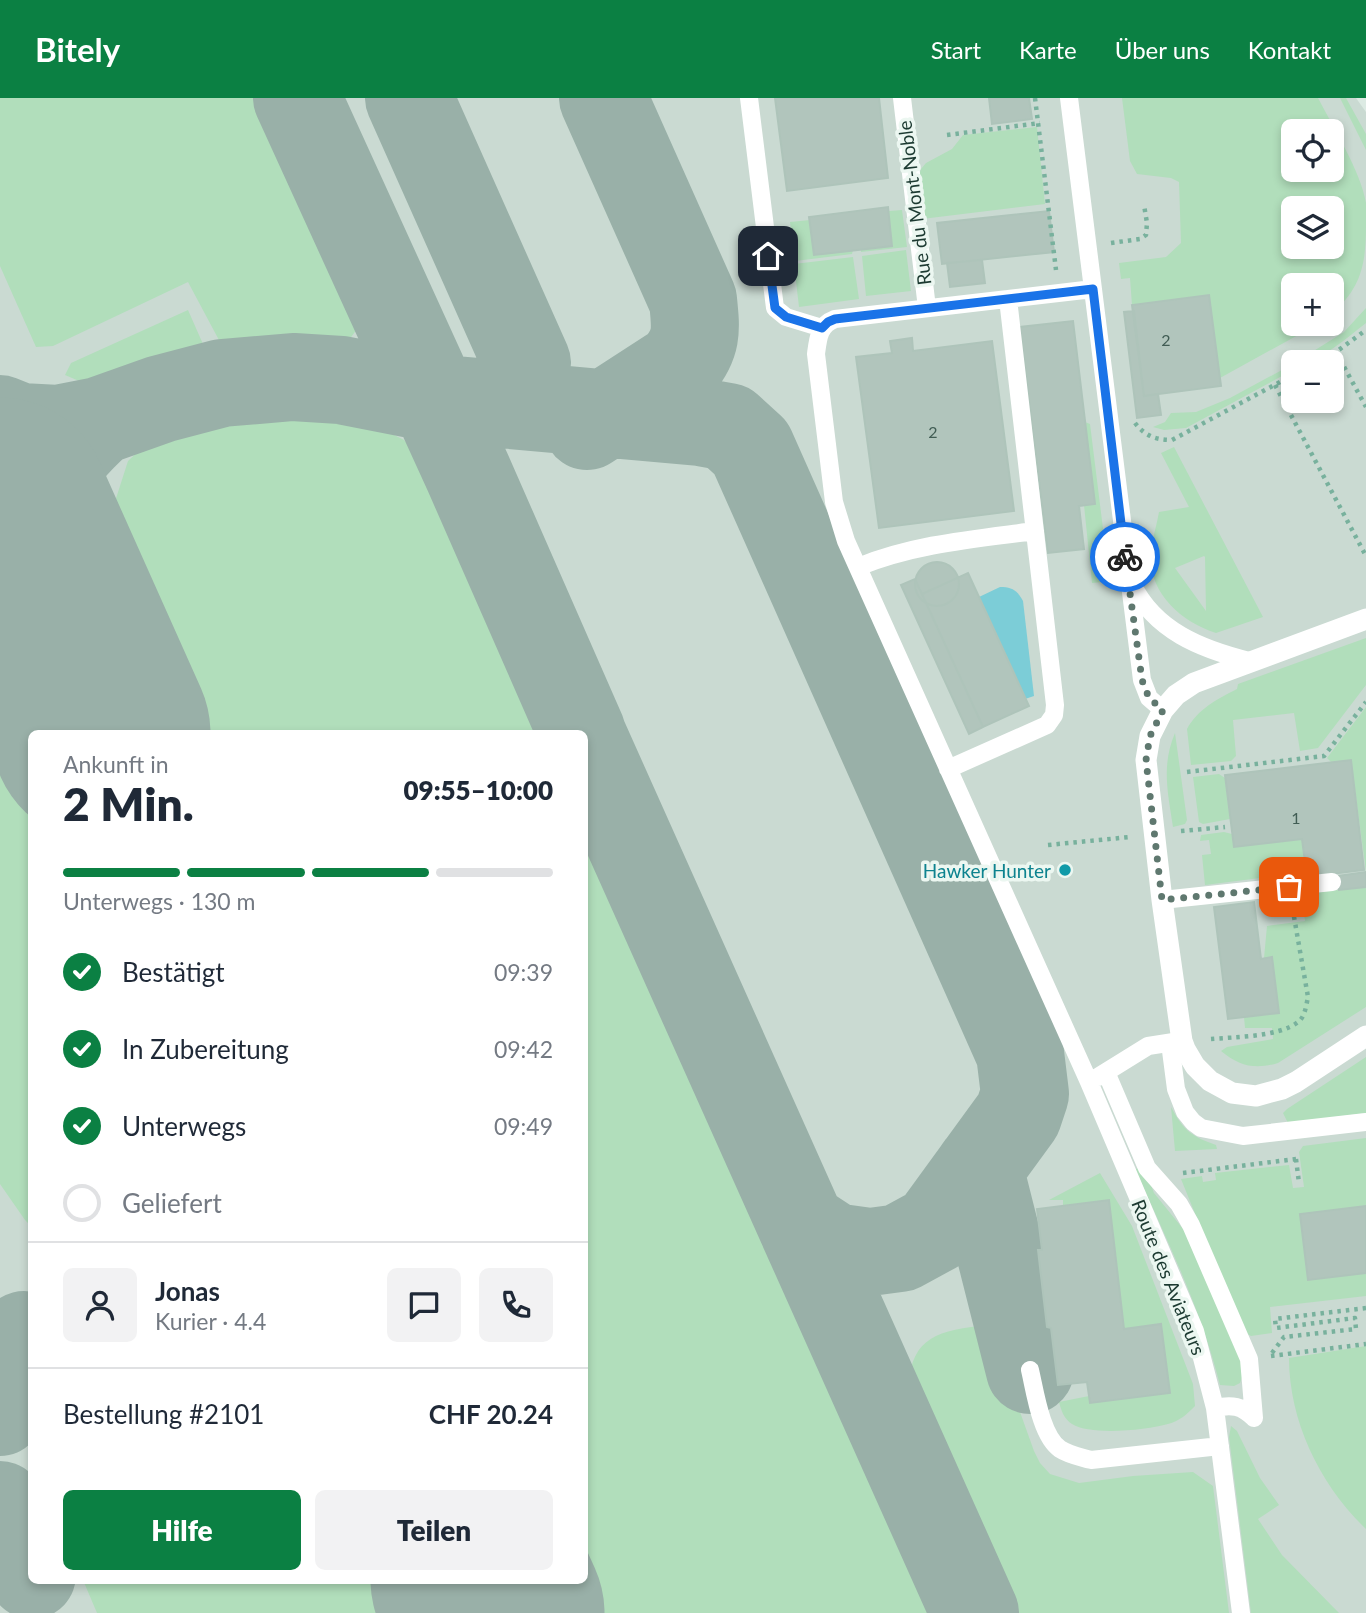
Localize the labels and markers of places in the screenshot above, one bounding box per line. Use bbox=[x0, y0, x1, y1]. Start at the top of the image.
pin bbox=[738, 226, 798, 286]
pin bbox=[1259, 857, 1319, 917]
place label: Hawker Hunter bbox=[923, 859, 1051, 882]
marker: Hawker Hunter bbox=[1057, 862, 1073, 878]

